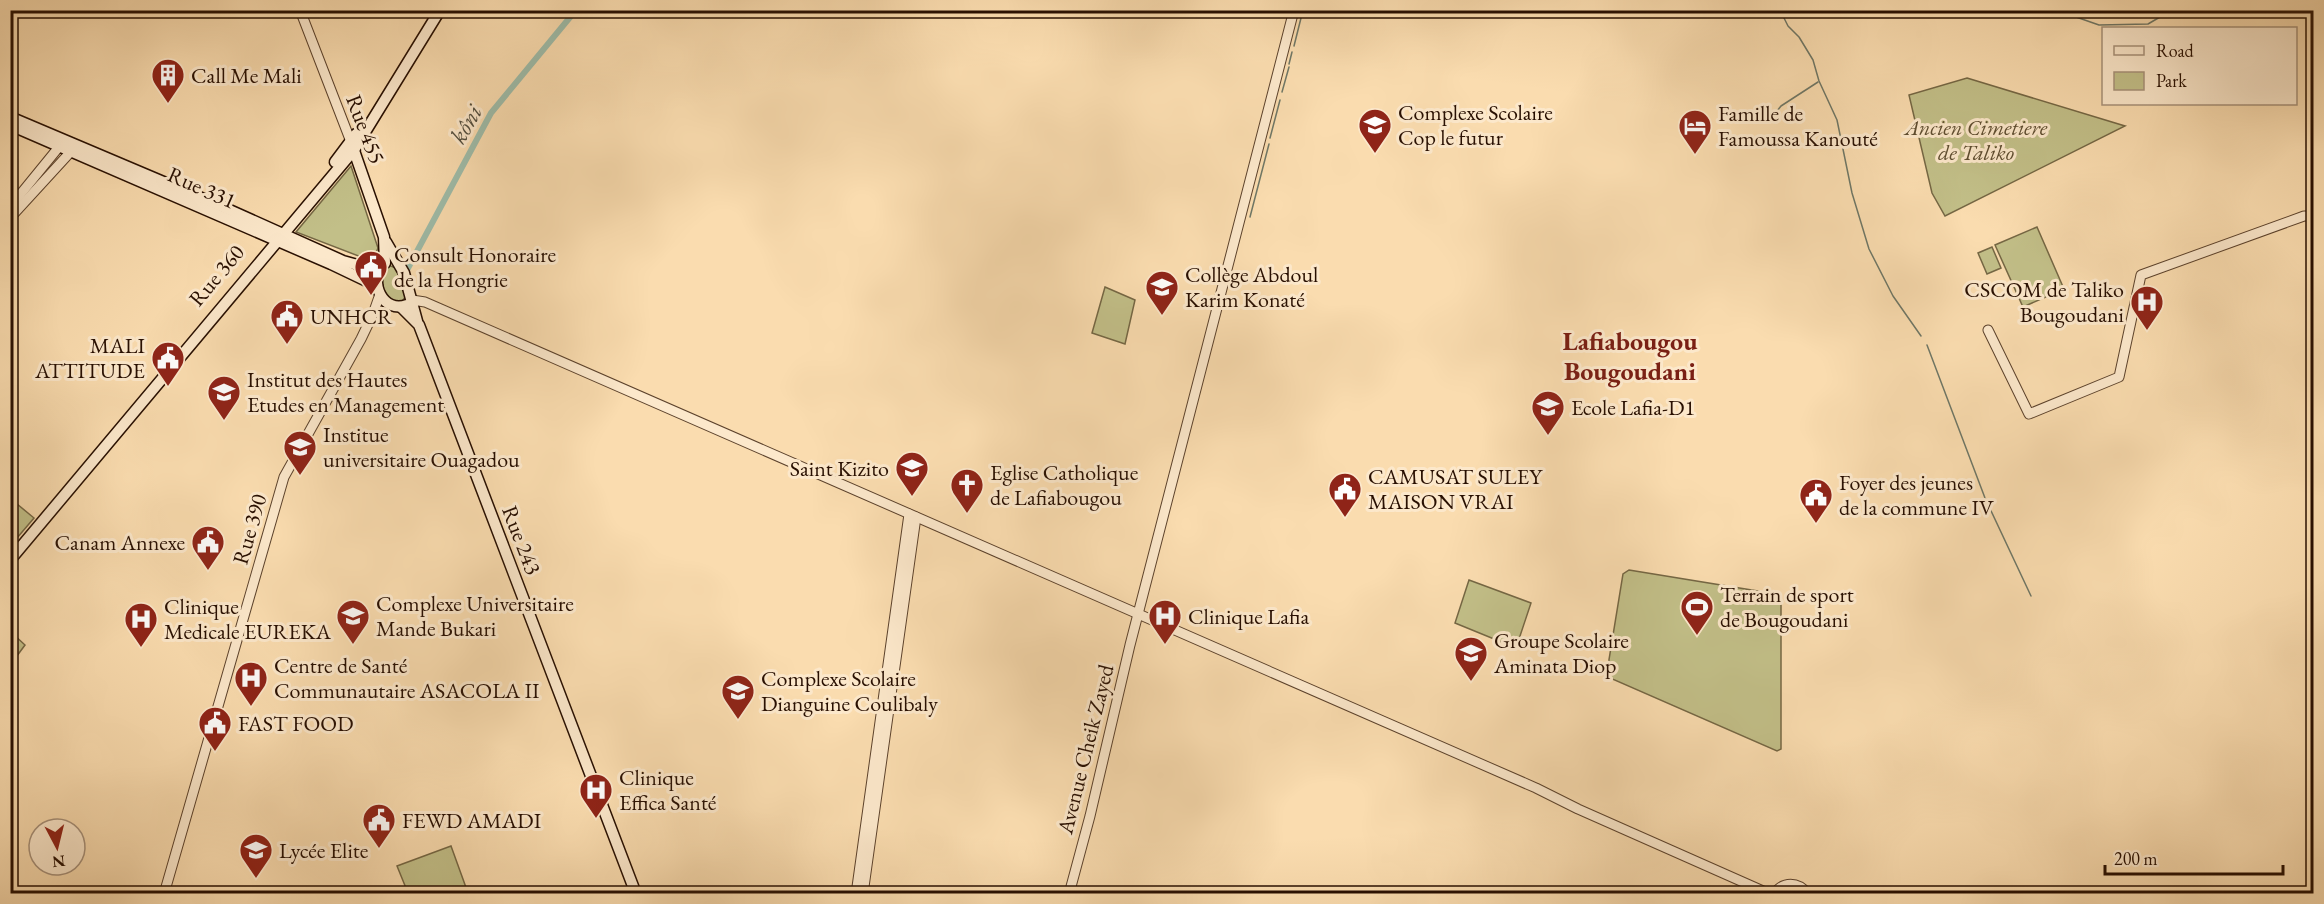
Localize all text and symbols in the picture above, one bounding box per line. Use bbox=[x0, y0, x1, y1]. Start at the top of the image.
legend bbox=[2102, 27, 2297, 105]
text: Road bbox=[2156, 39, 2195, 62]
building icon: Call Me Mali bbox=[150, 57, 186, 104]
place label: Call Me Mali bbox=[191, 61, 302, 90]
text: Park bbox=[2156, 69, 2187, 92]
street label: Rue 455 bbox=[339, 90, 392, 168]
water label: kôni bbox=[442, 98, 489, 149]
place label: Complexe Scolaire Cop le futur bbox=[1398, 98, 1553, 152]
place label: Famille de Famoussa Kanouté bbox=[1718, 99, 1878, 153]
school or university icon: Complexe Scolaire Cop le futur bbox=[1357, 107, 1393, 154]
hotel icon: Famille de Famoussa Kanouté bbox=[1677, 108, 1713, 155]
park label: Ancien Cimetiere de Taliko bbox=[1903, 113, 2048, 167]
street label: Rue 331 bbox=[163, 160, 241, 215]
street label: Rue 360 bbox=[182, 238, 251, 312]
place label: Consult Honoraire de la Hongrie bbox=[394, 240, 556, 294]
public building icon: Consult Honoraire de la Hongrie bbox=[353, 249, 389, 296]
place label: Collège Abdoul Karim Konaté bbox=[1185, 260, 1318, 314]
school or university icon: Collège Abdoul Karim Konaté bbox=[1144, 269, 1180, 316]
place label: CSCOM de Taliko Bougoudani bbox=[1964, 275, 2124, 329]
hospital icon: CSCOM de Taliko Bougoudani bbox=[2129, 284, 2165, 331]
public building icon: UNHCR bbox=[269, 298, 305, 345]
place label: UNHCR bbox=[310, 302, 393, 331]
district label: Lafiabougou Bougoudani bbox=[1562, 324, 1698, 388]
place label: MALI ATTITUDE bbox=[34, 331, 146, 385]
public building icon: MALI ATTITUDE bbox=[150, 340, 186, 387]
place label: Institut des Hautes Etudes en Management bbox=[247, 365, 444, 419]
school or university icon: Institut des Hautes Etudes en Management bbox=[206, 374, 242, 421]
school or university icon: Ecole Lafia-D1 bbox=[1530, 389, 1566, 436]
place label: Ecole Lafia-D1 bbox=[1571, 393, 1695, 422]
place label: Institue universitaire Ouagadou bbox=[323, 420, 520, 474]
school or university icon: Institue universitaire Ouagadou bbox=[282, 429, 318, 476]
school or university icon: Saint Kizito bbox=[894, 450, 930, 497]
place label: Saint Kizito bbox=[790, 454, 889, 483]
place label: Eglise Catholique de Lafiabougou bbox=[990, 458, 1139, 512]
place label: CAMUSAT SULEY MAISON VRAI bbox=[1368, 462, 1543, 516]
church icon: Eglise Catholique de Lafiabougou bbox=[949, 467, 985, 514]
place label: Foyer des jeunes de la commune IV bbox=[1839, 468, 1994, 522]
public building icon: CAMUSAT SULEY MAISON VRAI bbox=[1327, 471, 1363, 518]
public building icon: Foyer des jeunes de la commune IV bbox=[1798, 477, 1834, 524]
street label: Rue 390 bbox=[226, 490, 273, 568]
street label: Rue 243 bbox=[495, 501, 548, 579]
public building icon: Canam Annexe bbox=[190, 524, 226, 571]
place label: Canam Annexe bbox=[54, 528, 185, 557]
place label: Terrain de sport de Bougoudani bbox=[1720, 580, 1854, 634]
place label: Complexe Universitaire Mande Bukari bbox=[376, 589, 574, 643]
sports icon: Terrain de sport de Bougoudani bbox=[1679, 589, 1715, 636]
place label: Clinique Medicale EUREKA bbox=[164, 592, 332, 646]
school or university icon: Complexe Universitaire Mande Bukari bbox=[335, 598, 371, 645]
hospital icon: Clinique Lafia bbox=[1147, 598, 1183, 645]
hospital icon: Clinique Medicale EUREKA bbox=[123, 601, 159, 648]
place label: Clinique Lafia bbox=[1188, 602, 1309, 631]
place label: Groupe Scolaire Aminata Diop bbox=[1493, 626, 1629, 680]
school or university icon: Groupe Scolaire Aminata Diop bbox=[1453, 635, 1489, 682]
place label: Centre de Santé Communautaire ASACOLA II bbox=[274, 651, 540, 705]
hospital icon: Centre de Santé Communautaire ASACOLA II bbox=[233, 660, 269, 707]
street label: Avenue Cheik Zayed bbox=[1050, 661, 1121, 838]
place label: Complexe Scolaire Dianguine Coulibaly bbox=[761, 664, 938, 718]
school or university icon: Complexe Scolaire Dianguine Coulibaly bbox=[720, 673, 756, 720]
public building icon: FAST FOOD bbox=[197, 705, 233, 752]
place label: FAST FOOD bbox=[238, 709, 354, 738]
place label: Clinique Effica Santé bbox=[619, 763, 717, 817]
hospital icon: Clinique Effica Santé bbox=[578, 772, 614, 819]
public building icon: FEWD AMADI bbox=[361, 802, 397, 849]
place label: FEWD AMADI bbox=[402, 806, 542, 835]
north arrow bbox=[27, 817, 87, 877]
school or university icon: Lycée Elite bbox=[238, 832, 274, 879]
place label: Lycée Elite bbox=[279, 836, 369, 865]
scale bar bbox=[2105, 838, 2284, 876]
text: 200 m bbox=[2114, 847, 2158, 870]
text: N bbox=[51, 850, 66, 873]

